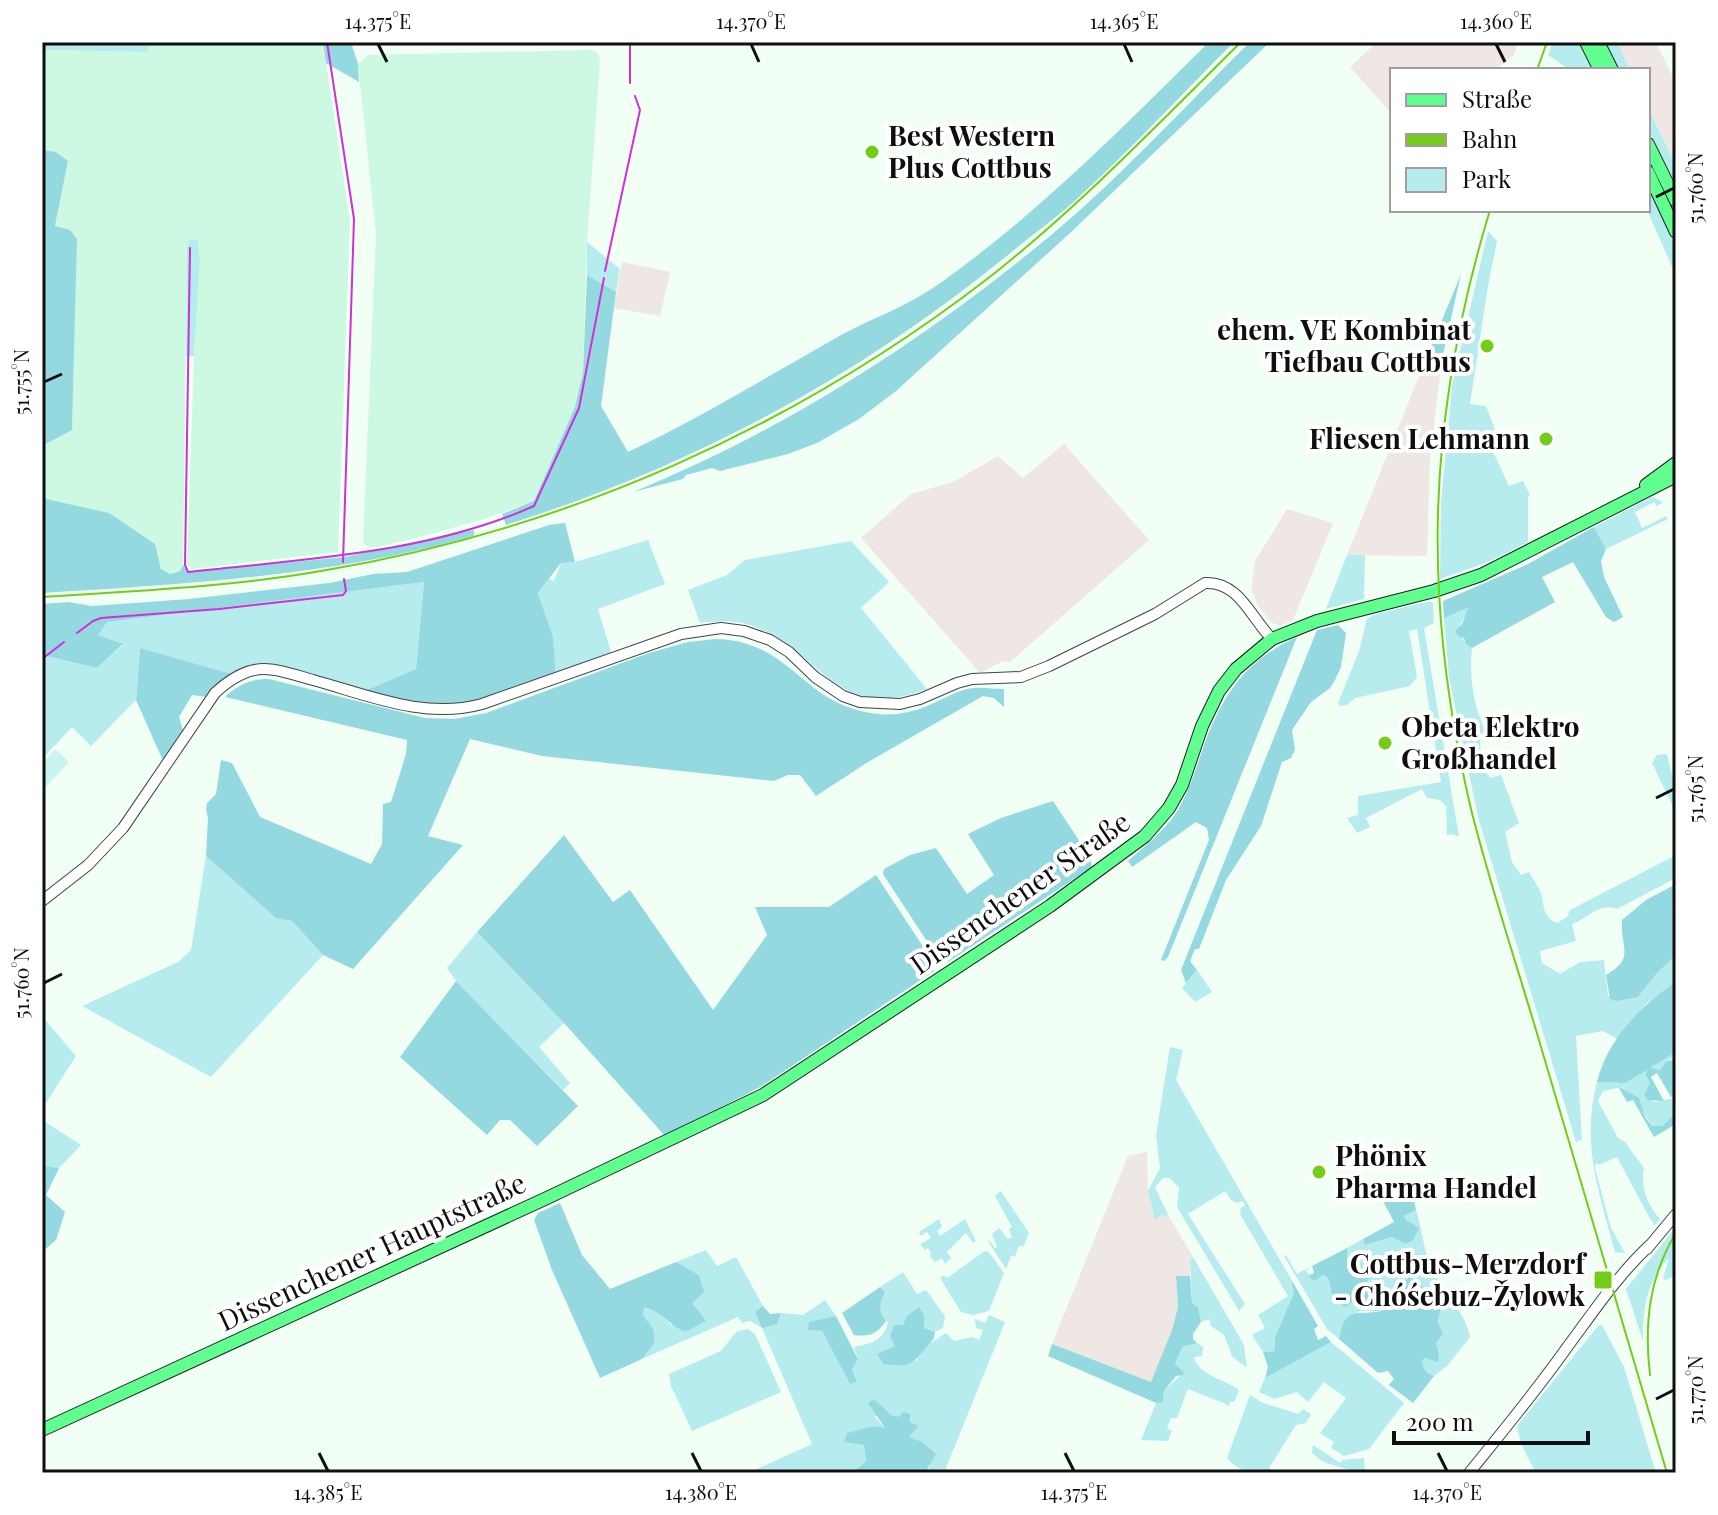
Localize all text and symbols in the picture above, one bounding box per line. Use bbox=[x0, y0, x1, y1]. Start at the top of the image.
text: 14.375°E bbox=[345, 7, 411, 34]
text: 14.370°E bbox=[716, 7, 786, 34]
text: 14.365°E bbox=[1090, 7, 1158, 34]
text: 14.360°E bbox=[1460, 7, 1532, 34]
legend bbox=[1390, 68, 1650, 212]
text: Straße bbox=[1462, 82, 1532, 114]
place label: Best Western Plus Cottbus bbox=[888, 116, 1055, 185]
text: Bahn bbox=[1462, 122, 1517, 154]
marker: Best Western Plus Cottbus bbox=[863, 143, 881, 161]
text: 51.760°N bbox=[1681, 152, 1708, 224]
text: Park bbox=[1462, 162, 1512, 194]
place label: ehem. VE Kombinat Tiefbau Cottbus bbox=[1217, 310, 1471, 379]
marker: ehem. VE Kombinat Tiefbau Cottbus bbox=[1478, 337, 1496, 355]
text: 51.755°N bbox=[7, 349, 34, 415]
place label: Fliesen Lehmann bbox=[1309, 419, 1530, 456]
marker: Fliesen Lehmann bbox=[1537, 430, 1555, 448]
place label: Obeta Elektro Großhandel bbox=[1401, 707, 1580, 776]
marker: Obeta Elektro Großhandel bbox=[1376, 734, 1394, 752]
text: 51.765°N bbox=[1681, 755, 1708, 823]
street label: Dissenchener Straße bbox=[902, 802, 1136, 982]
text: 51.760°N bbox=[7, 947, 34, 1019]
place label: Phönix Pharma Handel bbox=[1335, 1136, 1537, 1205]
street label: Dissenchener Hauptstraße bbox=[212, 1163, 531, 1338]
marker: Phönix Pharma Handel bbox=[1310, 1163, 1328, 1181]
place label: Cottbus-Merzdorf - Chóśebuz-Žylowk bbox=[1334, 1244, 1588, 1313]
marker: Cottbus-Merzdorf - Chóśebuz-Žylowk bbox=[1592, 1269, 1614, 1291]
text: 51.770°N bbox=[1681, 1355, 1708, 1425]
scale bar bbox=[1394, 1395, 1588, 1445]
text: 200 m bbox=[1406, 1405, 1474, 1437]
text: 14.385°E bbox=[294, 1478, 362, 1505]
text: 14.380°E bbox=[665, 1478, 737, 1505]
text: 14.375°E bbox=[1041, 1478, 1107, 1505]
text: 14.370°E bbox=[1412, 1478, 1482, 1505]

